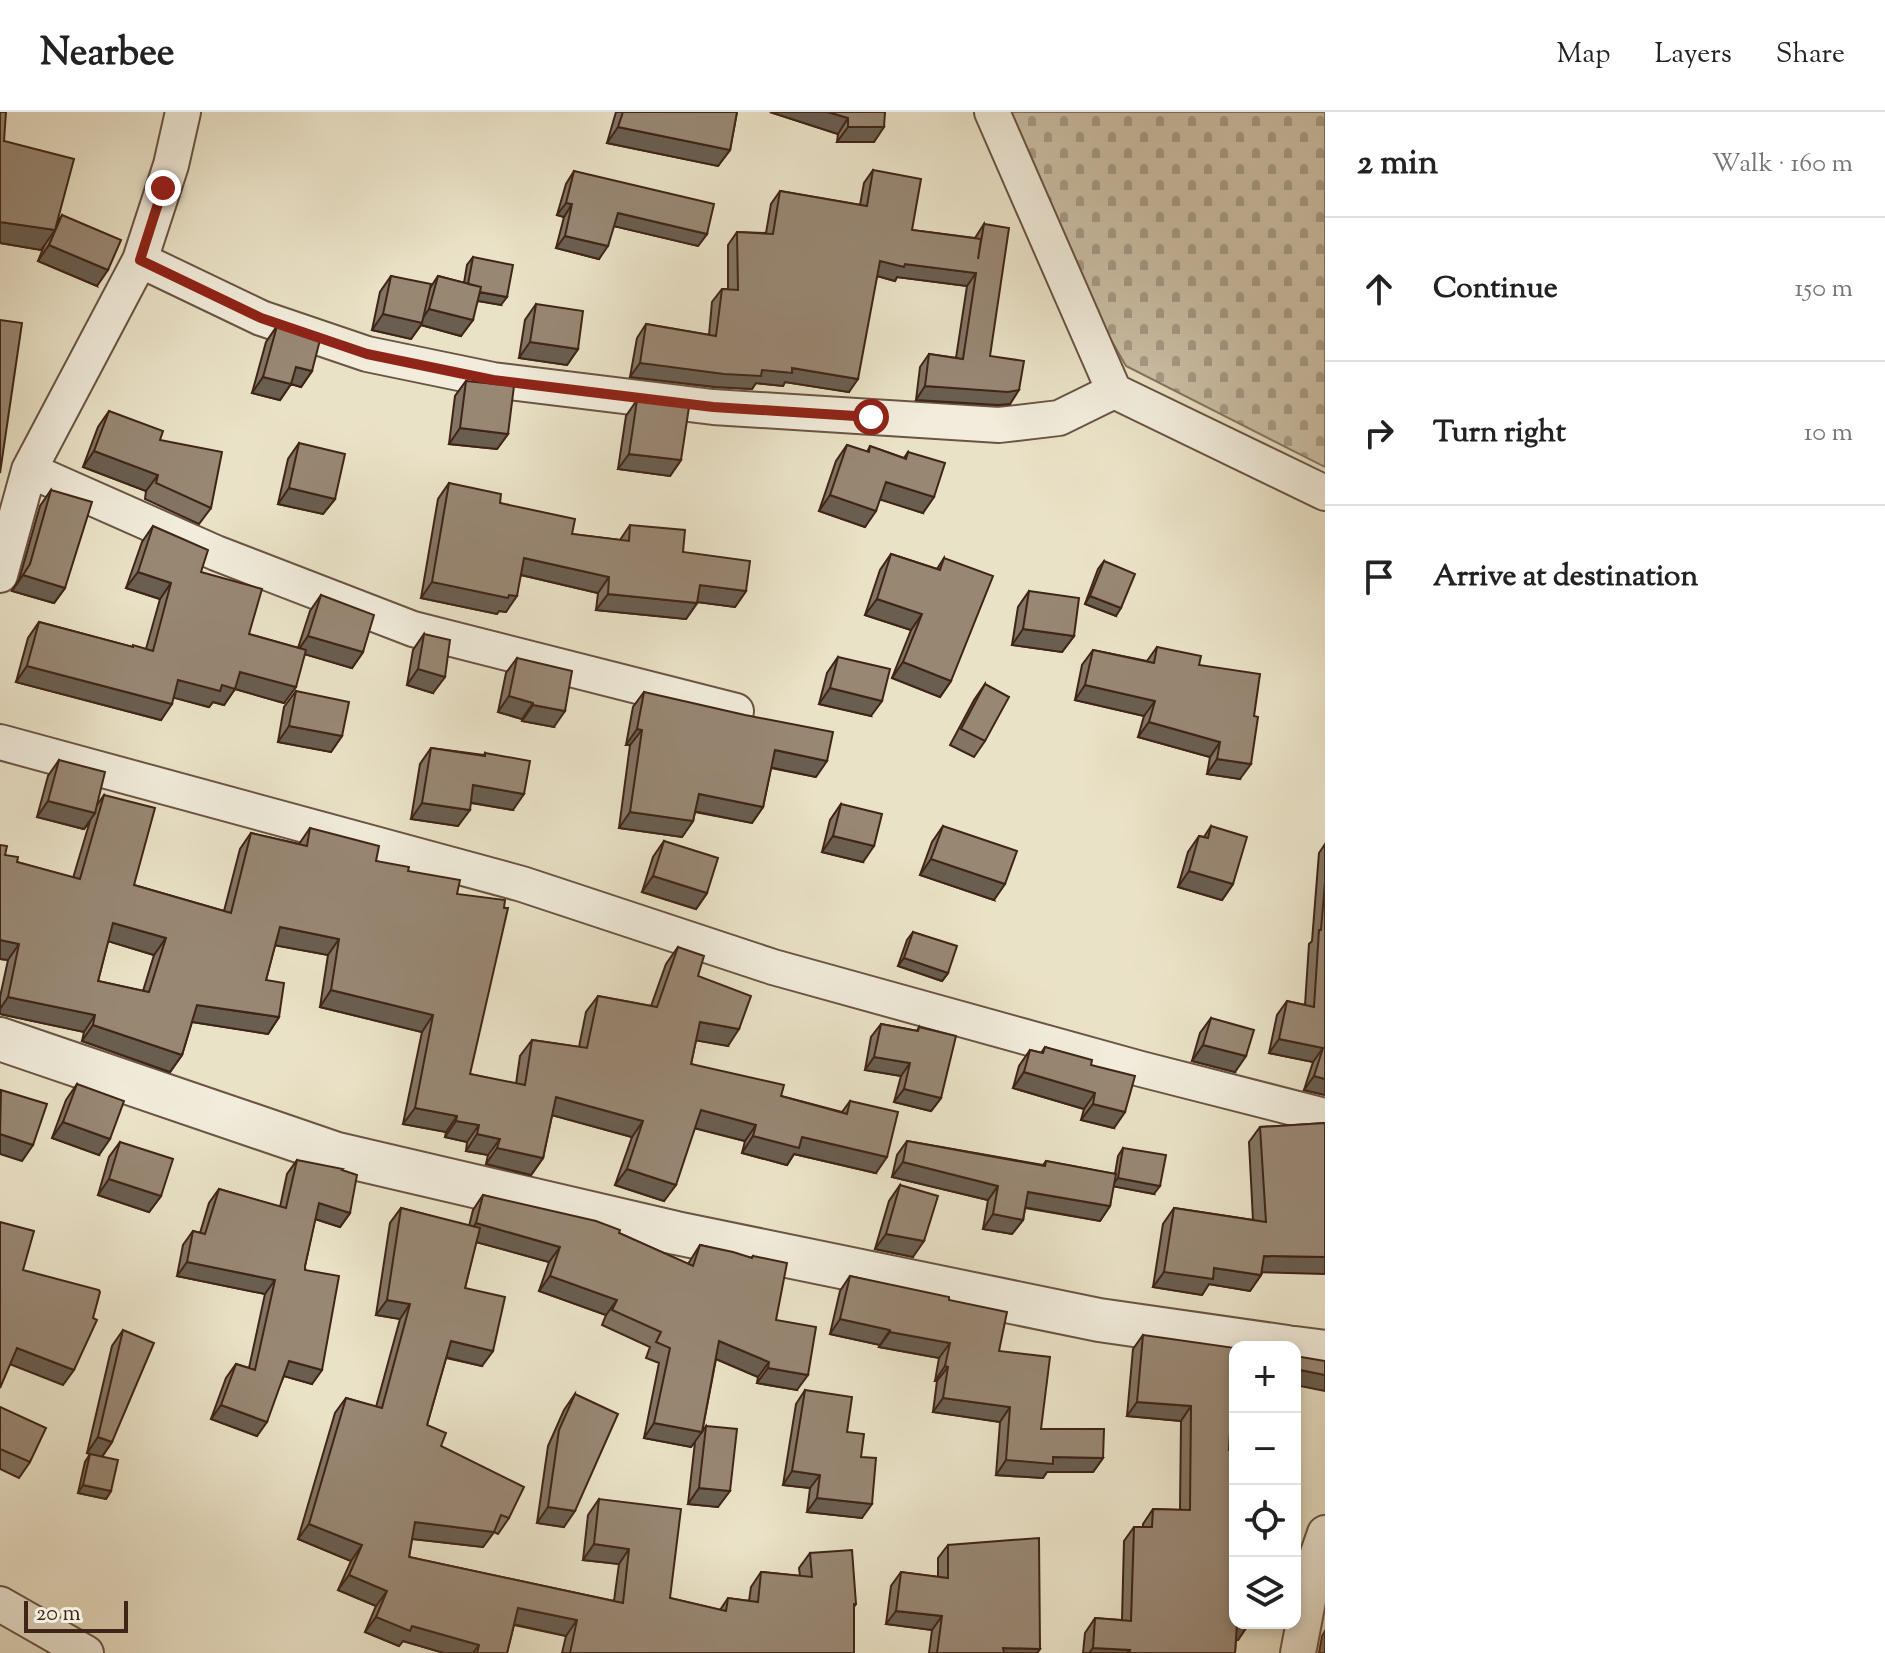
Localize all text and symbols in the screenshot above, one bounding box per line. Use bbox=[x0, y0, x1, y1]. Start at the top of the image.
text: Nearbee bbox=[40, 28, 175, 82]
text: Map bbox=[1557, 35, 1610, 75]
text: Layers bbox=[1654, 35, 1732, 75]
text: Share bbox=[1776, 35, 1845, 75]
text: 2 min bbox=[1357, 140, 1438, 189]
text: Walk · 160 m bbox=[1712, 146, 1853, 183]
route end bbox=[145, 170, 181, 206]
icon: ahead bbox=[1357, 267, 1401, 311]
text: Continue bbox=[1433, 268, 1558, 311]
text: 150 m bbox=[1794, 271, 1853, 308]
route start bbox=[853, 399, 889, 435]
icon: right bbox=[1357, 411, 1401, 455]
text: Turn right bbox=[1433, 412, 1566, 455]
text: 10 m bbox=[1804, 415, 1853, 452]
icon: arrive bbox=[1357, 555, 1401, 599]
text: Arrive at destination bbox=[1433, 556, 1698, 599]
map controls bbox=[1229, 1341, 1301, 1629]
button: + bbox=[1229, 1341, 1301, 1413]
button: − bbox=[1229, 1413, 1301, 1485]
button: locate bbox=[1229, 1485, 1301, 1557]
button: layers bbox=[1229, 1557, 1301, 1629]
scale bar bbox=[24, 1597, 128, 1633]
text: 20 m bbox=[36, 1599, 81, 1631]

